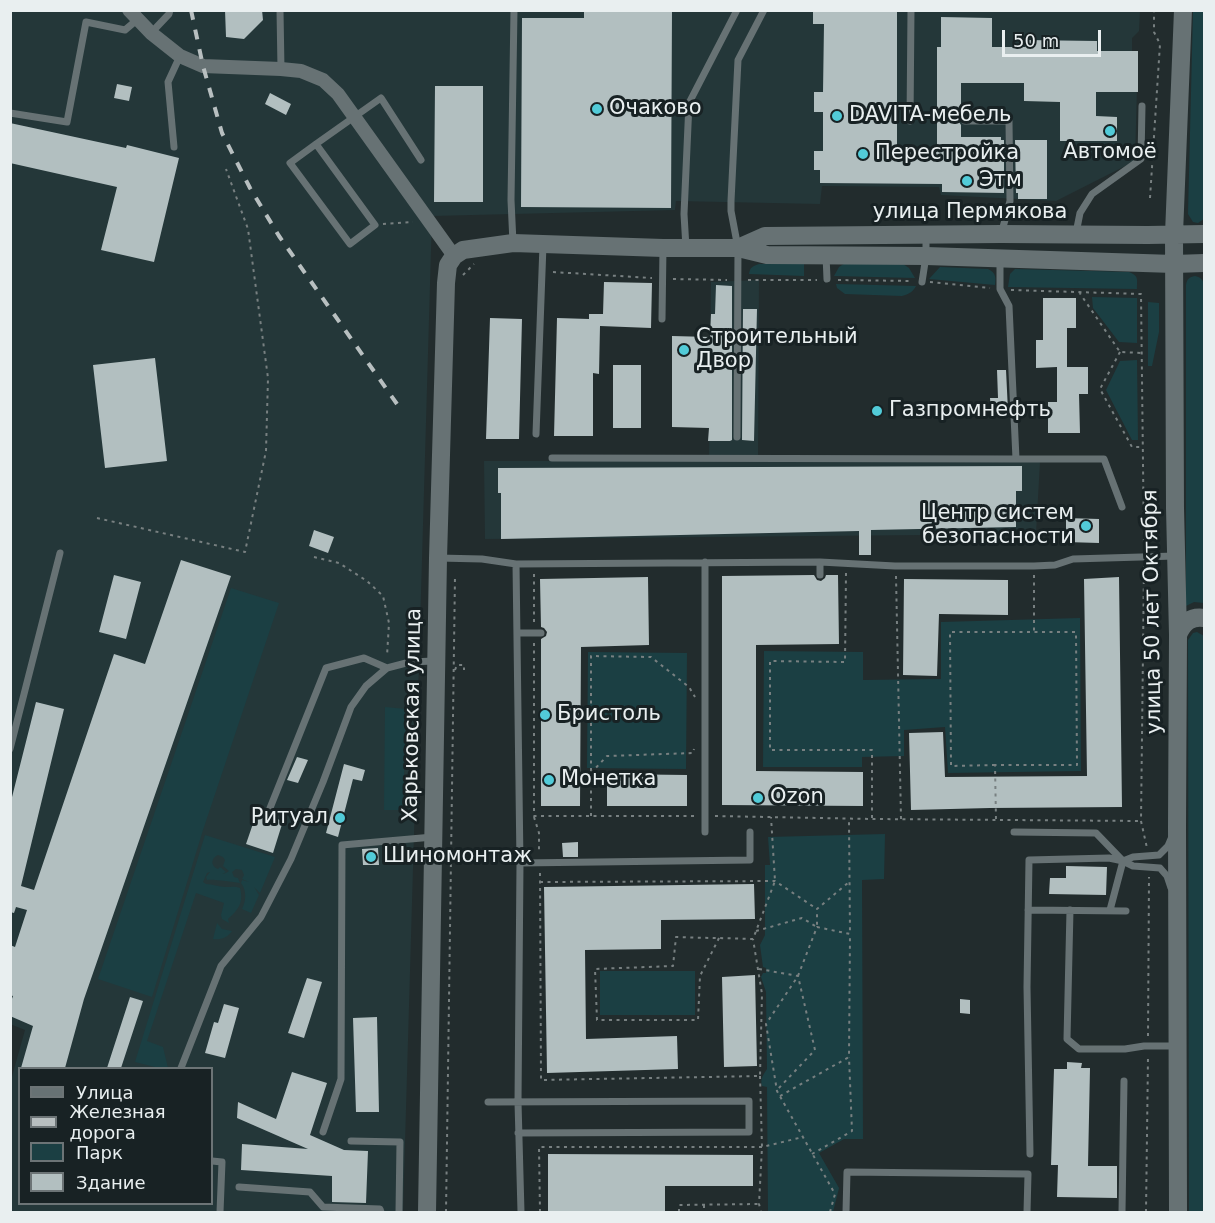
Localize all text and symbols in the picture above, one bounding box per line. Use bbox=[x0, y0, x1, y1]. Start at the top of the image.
scale bar bbox=[1005, 18, 1104, 56]
text: 50 m bbox=[1013, 30, 1059, 51]
place label: Очаково bbox=[609, 96, 702, 122]
marker: Очаково bbox=[590, 102, 604, 116]
place label: DAVITA-мебель bbox=[849, 103, 1011, 129]
marker: DAVITA-мебель bbox=[830, 109, 844, 123]
marker: Автомоё bbox=[1103, 124, 1117, 138]
place label: Автомоё bbox=[1063, 140, 1157, 166]
place label: Перестройка bbox=[875, 141, 1019, 167]
marker: Перестройка bbox=[856, 147, 870, 161]
place label: Этм bbox=[979, 168, 1022, 194]
marker: Этм bbox=[960, 174, 974, 188]
street label: улица Пермякова bbox=[873, 200, 1067, 226]
place label: Строительный Двор bbox=[696, 325, 858, 375]
marker: Строительный Двор bbox=[677, 343, 691, 357]
place label: Газпромнефть bbox=[889, 398, 1051, 424]
marker: Газпромнефть bbox=[870, 404, 884, 418]
street label: улица 50 лет Октября bbox=[1138, 489, 1168, 735]
place label: Центр систем безопасности bbox=[921, 501, 1074, 551]
marker: Центр систем безопасности bbox=[1079, 519, 1093, 533]
street label: Харьковская улица bbox=[399, 608, 427, 822]
place label: Бристоль bbox=[557, 702, 661, 728]
marker: Бристоль bbox=[538, 708, 552, 722]
place label: Монетка bbox=[561, 767, 656, 793]
marker: Монетка bbox=[542, 773, 556, 787]
place label: Ozon bbox=[770, 785, 824, 811]
marker: Ozon bbox=[751, 791, 765, 805]
place label: Ритуал bbox=[251, 805, 328, 831]
marker: Ритуал bbox=[333, 811, 347, 825]
place label: Шиномонтаж bbox=[383, 844, 532, 870]
marker: Шиномонтаж bbox=[364, 850, 378, 864]
legend bbox=[18, 1067, 213, 1205]
text: Улица bbox=[76, 1082, 133, 1103]
text: Железная дорога bbox=[69, 1101, 166, 1143]
text: Парк bbox=[76, 1142, 123, 1163]
text: Здание bbox=[76, 1172, 146, 1193]

